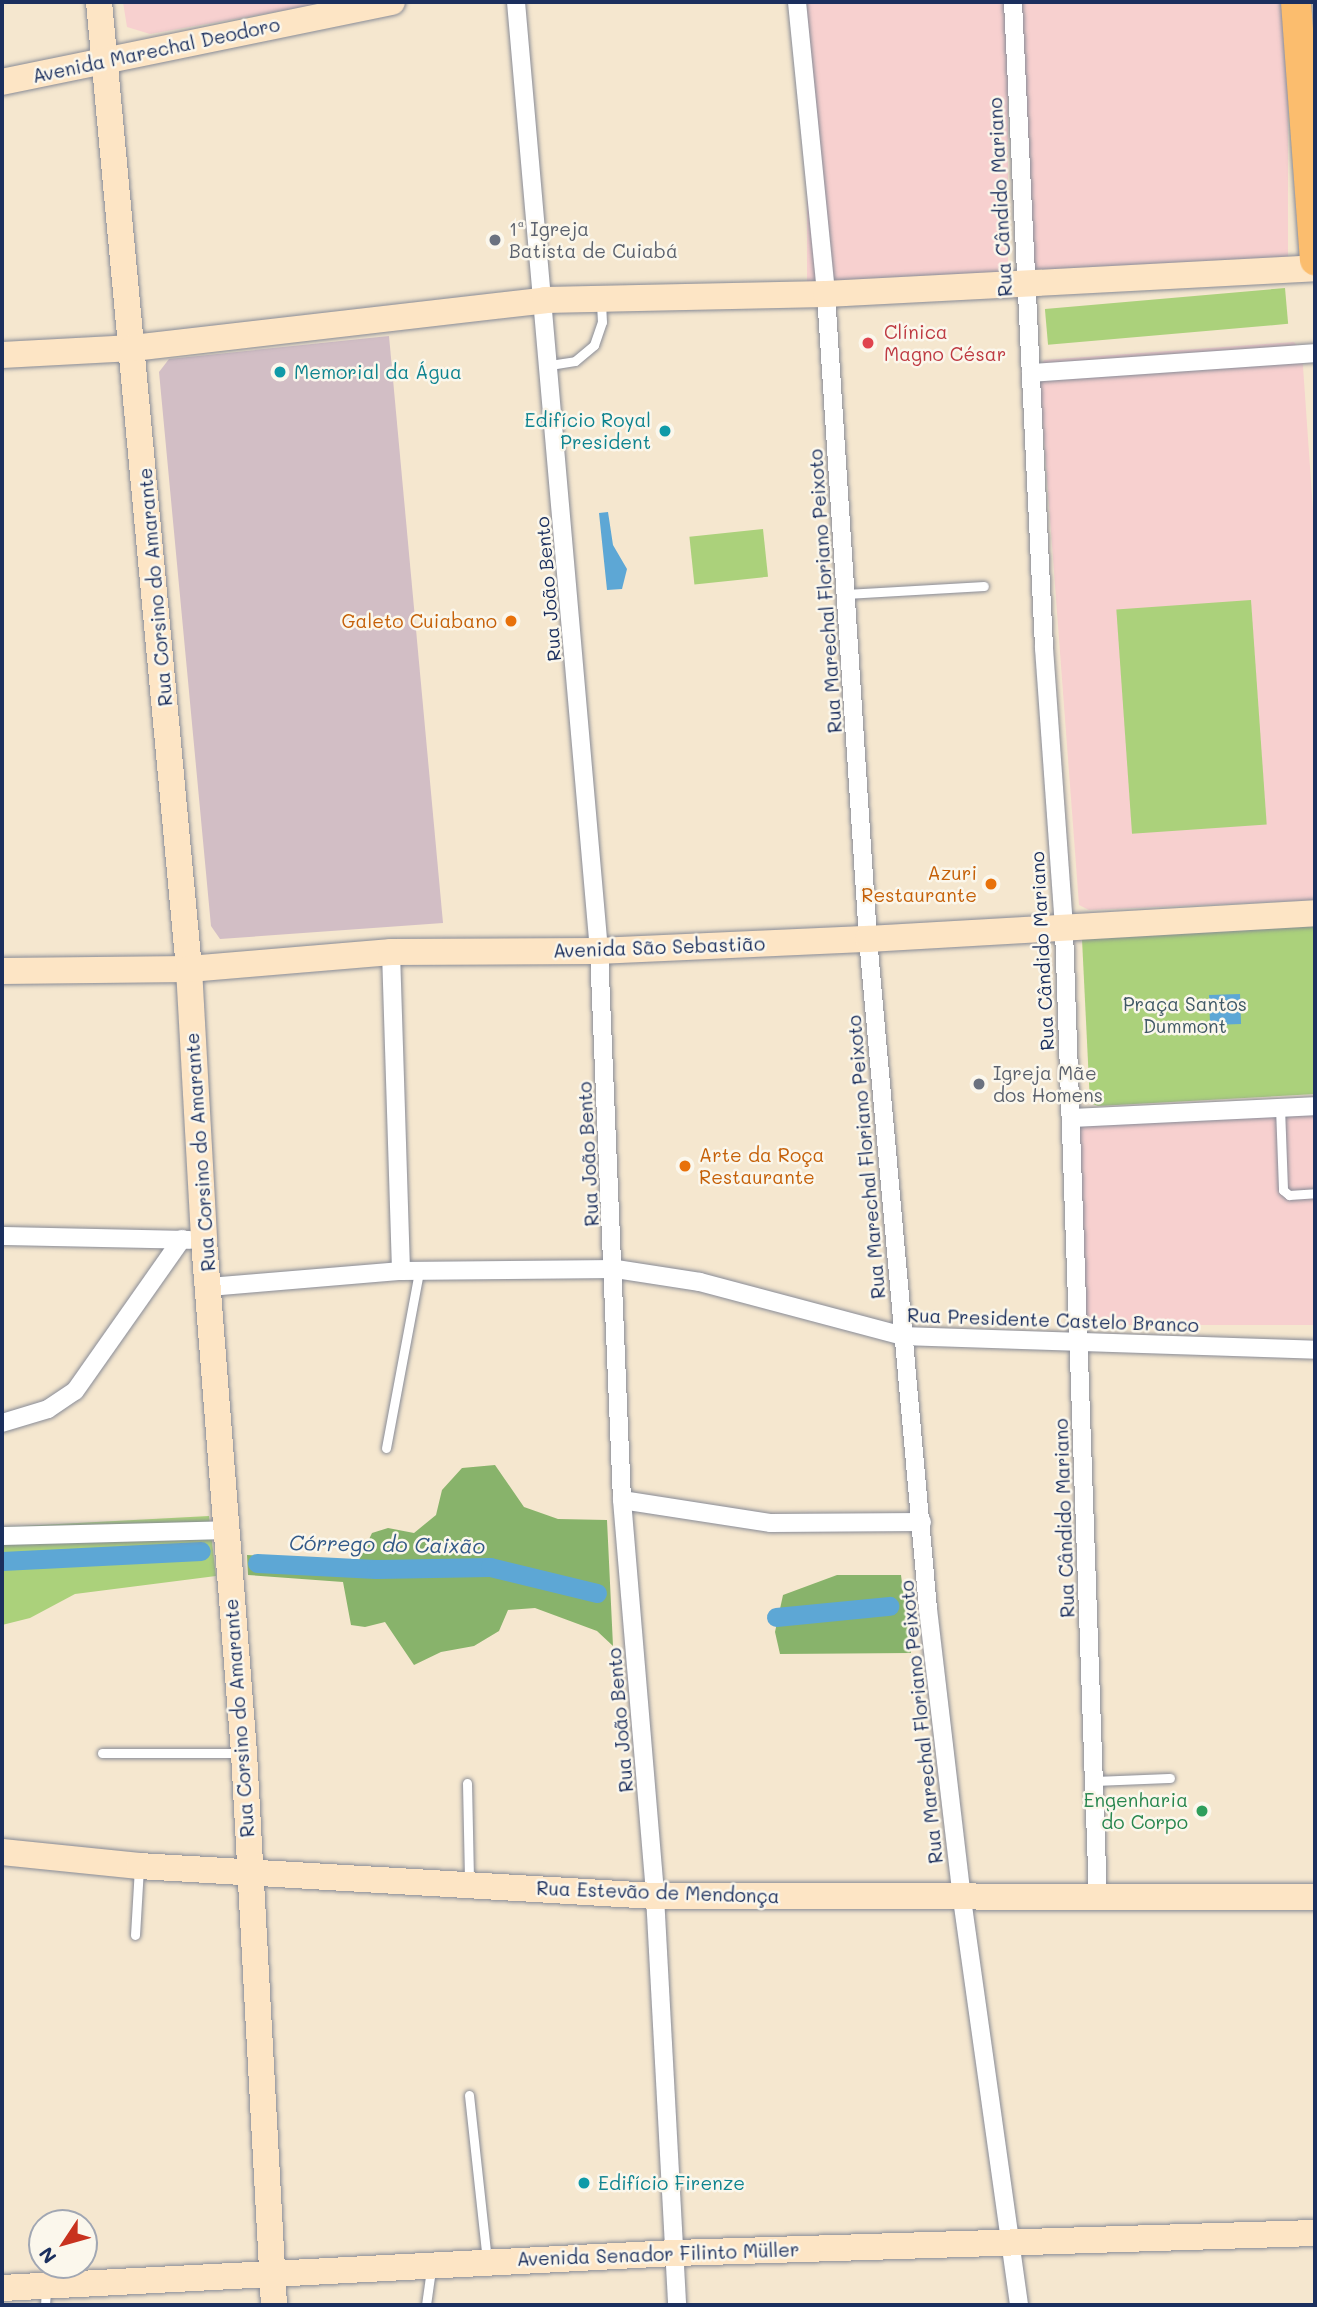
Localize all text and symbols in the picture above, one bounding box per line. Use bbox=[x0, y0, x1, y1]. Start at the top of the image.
street label: Avenida Marechal Deodoro bbox=[30, 13, 282, 87]
street label: Rua Cândido Mariano bbox=[983, 97, 1017, 297]
place label: 1ª Igreja Batista de Cuiabá bbox=[509, 218, 678, 262]
marker: 1ª Igreja Batista de Cuiabá bbox=[487, 232, 503, 248]
place label: Clínica Magno César bbox=[884, 321, 1006, 365]
marker: Clínica Magno César bbox=[858, 333, 878, 353]
place label: Memorial da Água bbox=[294, 361, 462, 383]
marker: Memorial da Água bbox=[272, 364, 288, 380]
place label: Edifício Royal President bbox=[525, 409, 651, 453]
marker: Edifício Royal President bbox=[657, 423, 673, 439]
street label: Rua Marechal Floriano Peixoto bbox=[804, 448, 846, 734]
street label: Rua Corsino do Amarante bbox=[133, 467, 177, 707]
street label: Rua João Bento bbox=[530, 516, 566, 662]
place label: Galeto Cuiabano bbox=[342, 610, 497, 632]
marker: Galeto Cuiabano bbox=[503, 613, 519, 629]
street label: Rua Cândido Mariano bbox=[1025, 851, 1059, 1051]
place label: Azuri Restaurante bbox=[861, 862, 977, 906]
marker: Azuri Restaurante bbox=[983, 876, 999, 892]
street label: Avenida São Sebastião bbox=[553, 932, 765, 962]
park label: Praça Santos Dummont bbox=[1123, 993, 1247, 1037]
street label: Rua Marechal Floriano Peixoto bbox=[842, 1014, 890, 1300]
street label: Rua Corsino do Amarante bbox=[180, 1032, 220, 1272]
place label: Igreja Mãe dos Homens bbox=[993, 1062, 1103, 1106]
marker: Igreja Mãe dos Homens bbox=[971, 1076, 987, 1092]
street label: Rua João Bento bbox=[573, 1081, 603, 1227]
place label: Arte da Roça Restaurante bbox=[699, 1144, 824, 1188]
marker: Arte da Roça Restaurante bbox=[677, 1158, 693, 1174]
street label: Rua Presidente Castelo Branco bbox=[907, 1304, 1199, 1336]
street label: Rua Cândido Mariano bbox=[1049, 1418, 1079, 1618]
water label: Córrego do Caixão bbox=[289, 1530, 485, 1558]
street label: Rua Marechal Floriano Peixoto bbox=[895, 1579, 947, 1865]
street label: Rua Corsino do Amarante bbox=[219, 1598, 259, 1838]
street label: Rua João Bento bbox=[602, 1647, 638, 1793]
place label: Engenharia do Corpo bbox=[1084, 1789, 1188, 1833]
marker: Engenharia do Corpo bbox=[1194, 1803, 1210, 1819]
street label: Rua Estevão de Mendonça bbox=[536, 1876, 780, 1908]
place label: Edifício Firenze bbox=[598, 2172, 745, 2194]
marker: Edifício Firenze bbox=[576, 2175, 592, 2191]
north arrow bbox=[28, 2209, 98, 2279]
street label: Avenida Senador Filinto Müller bbox=[516, 2238, 800, 2270]
text: N bbox=[33, 2242, 62, 2269]

